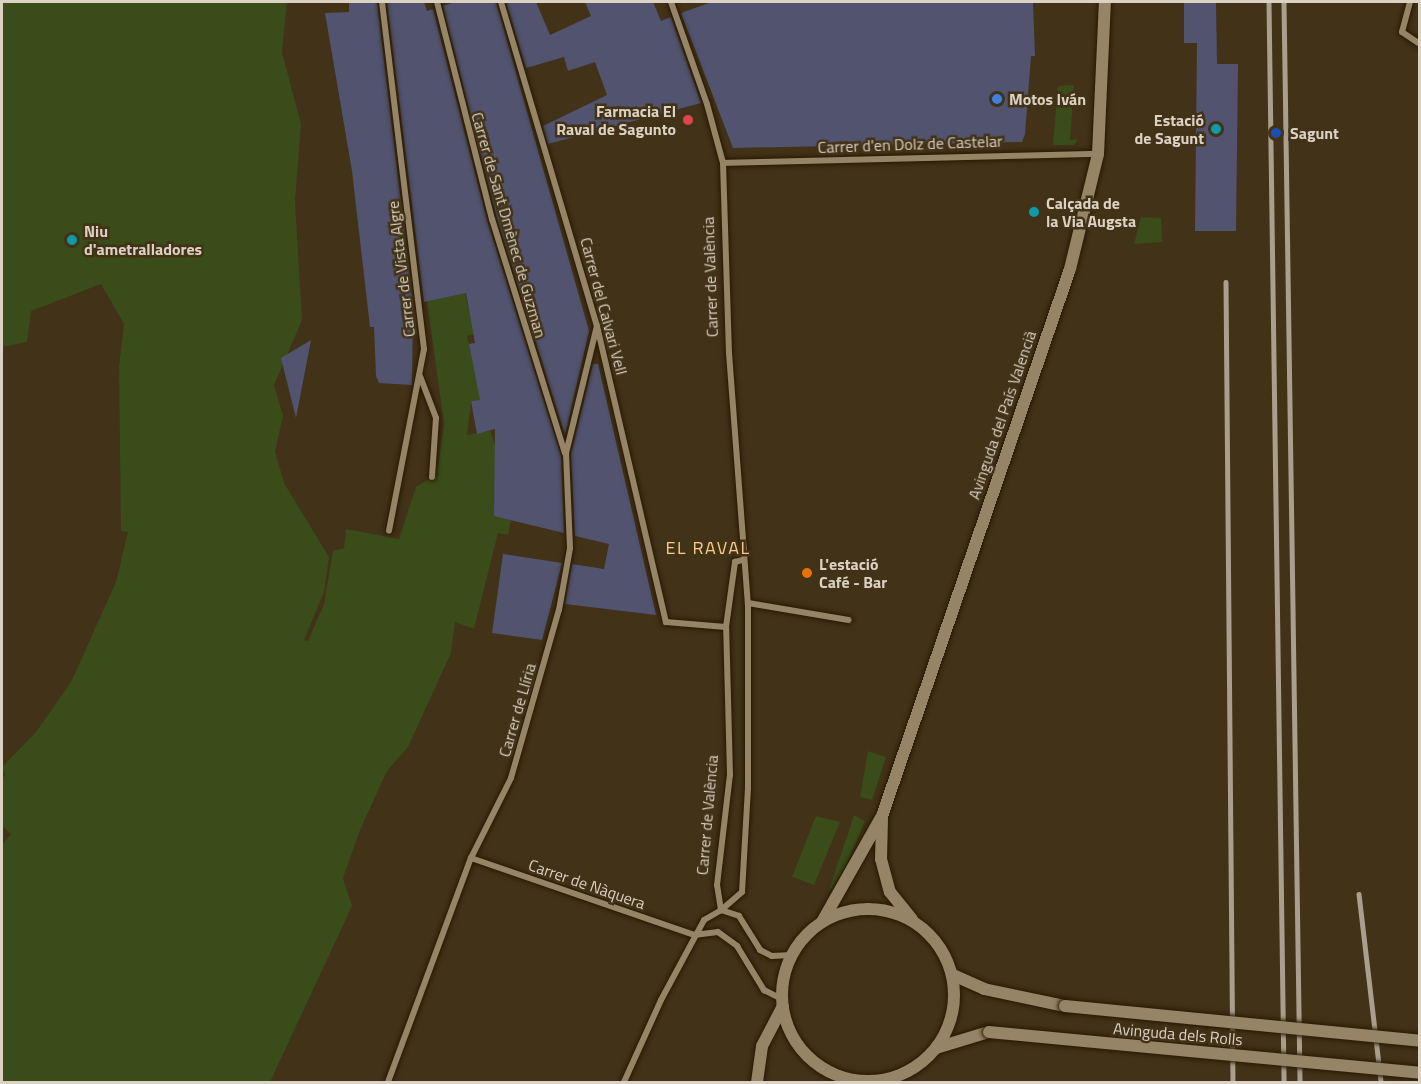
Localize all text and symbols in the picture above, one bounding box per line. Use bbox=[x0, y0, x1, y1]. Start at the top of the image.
place label: Motos Iván bbox=[1009, 89, 1086, 109]
marker: Motos Iván bbox=[990, 92, 1004, 106]
place label: Farmacia El Raval de Sagunto bbox=[556, 101, 676, 139]
street label: Carrer de Sant Dmènec de Guzman bbox=[468, 110, 550, 340]
place label: Estació de Sagunt bbox=[1135, 110, 1204, 148]
marker: Farmacia El Raval de Sagunto bbox=[681, 113, 695, 127]
marker: Estació de Sagunt bbox=[1209, 122, 1223, 136]
place label: Sagunt bbox=[1290, 123, 1339, 143]
marker: Sagunt bbox=[1267, 124, 1285, 142]
street label: Carrer d'en Dolz de Castelar bbox=[817, 131, 1003, 157]
place label: Calçada de la Via Augsta bbox=[1046, 193, 1136, 231]
street label: Carrer de Vista Algre bbox=[383, 200, 419, 338]
marker: Calçada de la Via Augsta bbox=[1027, 205, 1041, 219]
street label: Carrer de València bbox=[698, 216, 722, 338]
place label: Niu d'ametralladores bbox=[84, 221, 202, 259]
marker: Niu d'ametralladores bbox=[65, 233, 79, 247]
street label: Carrer del Calvari Vell bbox=[576, 235, 632, 377]
street label: Avinguda del País Valencià bbox=[964, 328, 1040, 502]
district label: EL RAVAL bbox=[665, 537, 751, 559]
place label: L'estació Café - Bar bbox=[819, 554, 887, 592]
marker: L'estació Café - Bar bbox=[800, 566, 814, 580]
street label: Carrer de Llíria bbox=[494, 661, 540, 759]
street label: Carrer de València bbox=[692, 754, 722, 876]
street label: Carrer de Nàquera bbox=[526, 855, 648, 913]
street label: Avinguda dels Rolls bbox=[1112, 1019, 1244, 1049]

